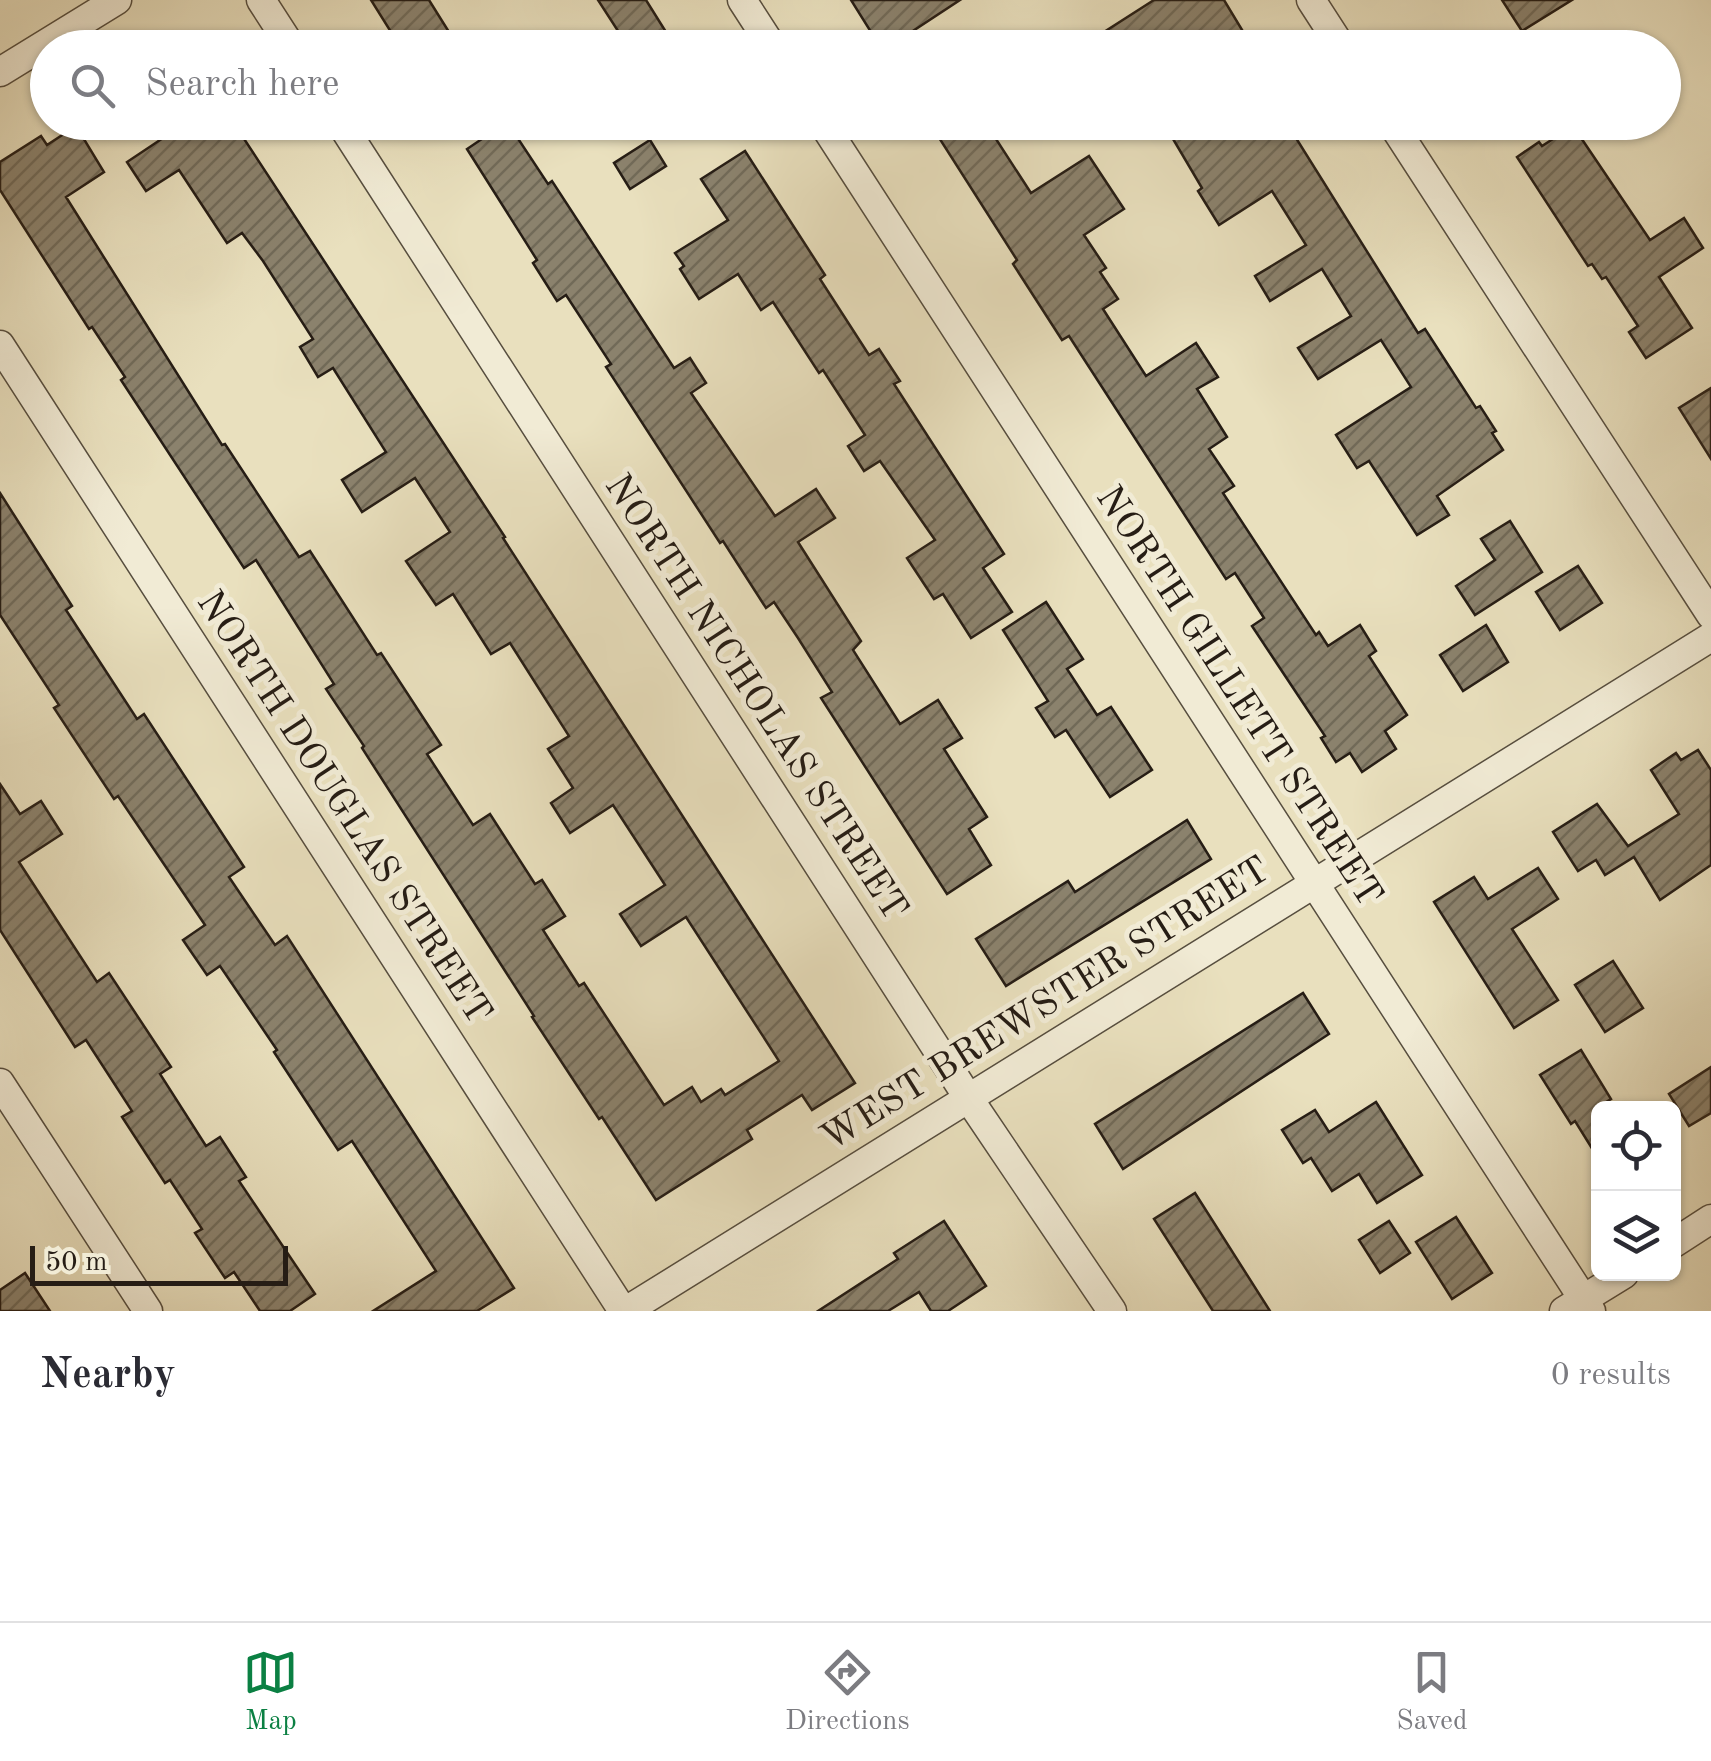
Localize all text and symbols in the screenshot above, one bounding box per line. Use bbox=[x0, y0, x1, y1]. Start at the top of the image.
search box bbox=[30, 30, 1681, 140]
icon: search bbox=[65, 58, 120, 113]
text: Search here bbox=[145, 66, 340, 104]
street label: NORTH NICHOLAS STREET bbox=[597, 468, 913, 928]
street label: NORTH GILLETT STREET bbox=[1088, 480, 1388, 914]
street label: NORTH DOUGLAS STREET bbox=[189, 585, 497, 1031]
street label: WEST BREWSTER STREET bbox=[815, 851, 1277, 1159]
map controls bbox=[1591, 1101, 1681, 1281]
button: locate bbox=[1591, 1101, 1681, 1191]
button: layers bbox=[1591, 1191, 1681, 1281]
scale bar bbox=[30, 1241, 288, 1286]
text: 50 m bbox=[45, 1249, 108, 1277]
text: Nearby bbox=[40, 1355, 176, 1397]
text: 0 results bbox=[1551, 1360, 1671, 1392]
tab: Map bbox=[243, 1645, 298, 1740]
tab: Directions bbox=[785, 1645, 910, 1740]
tab: Saved bbox=[1396, 1645, 1468, 1740]

